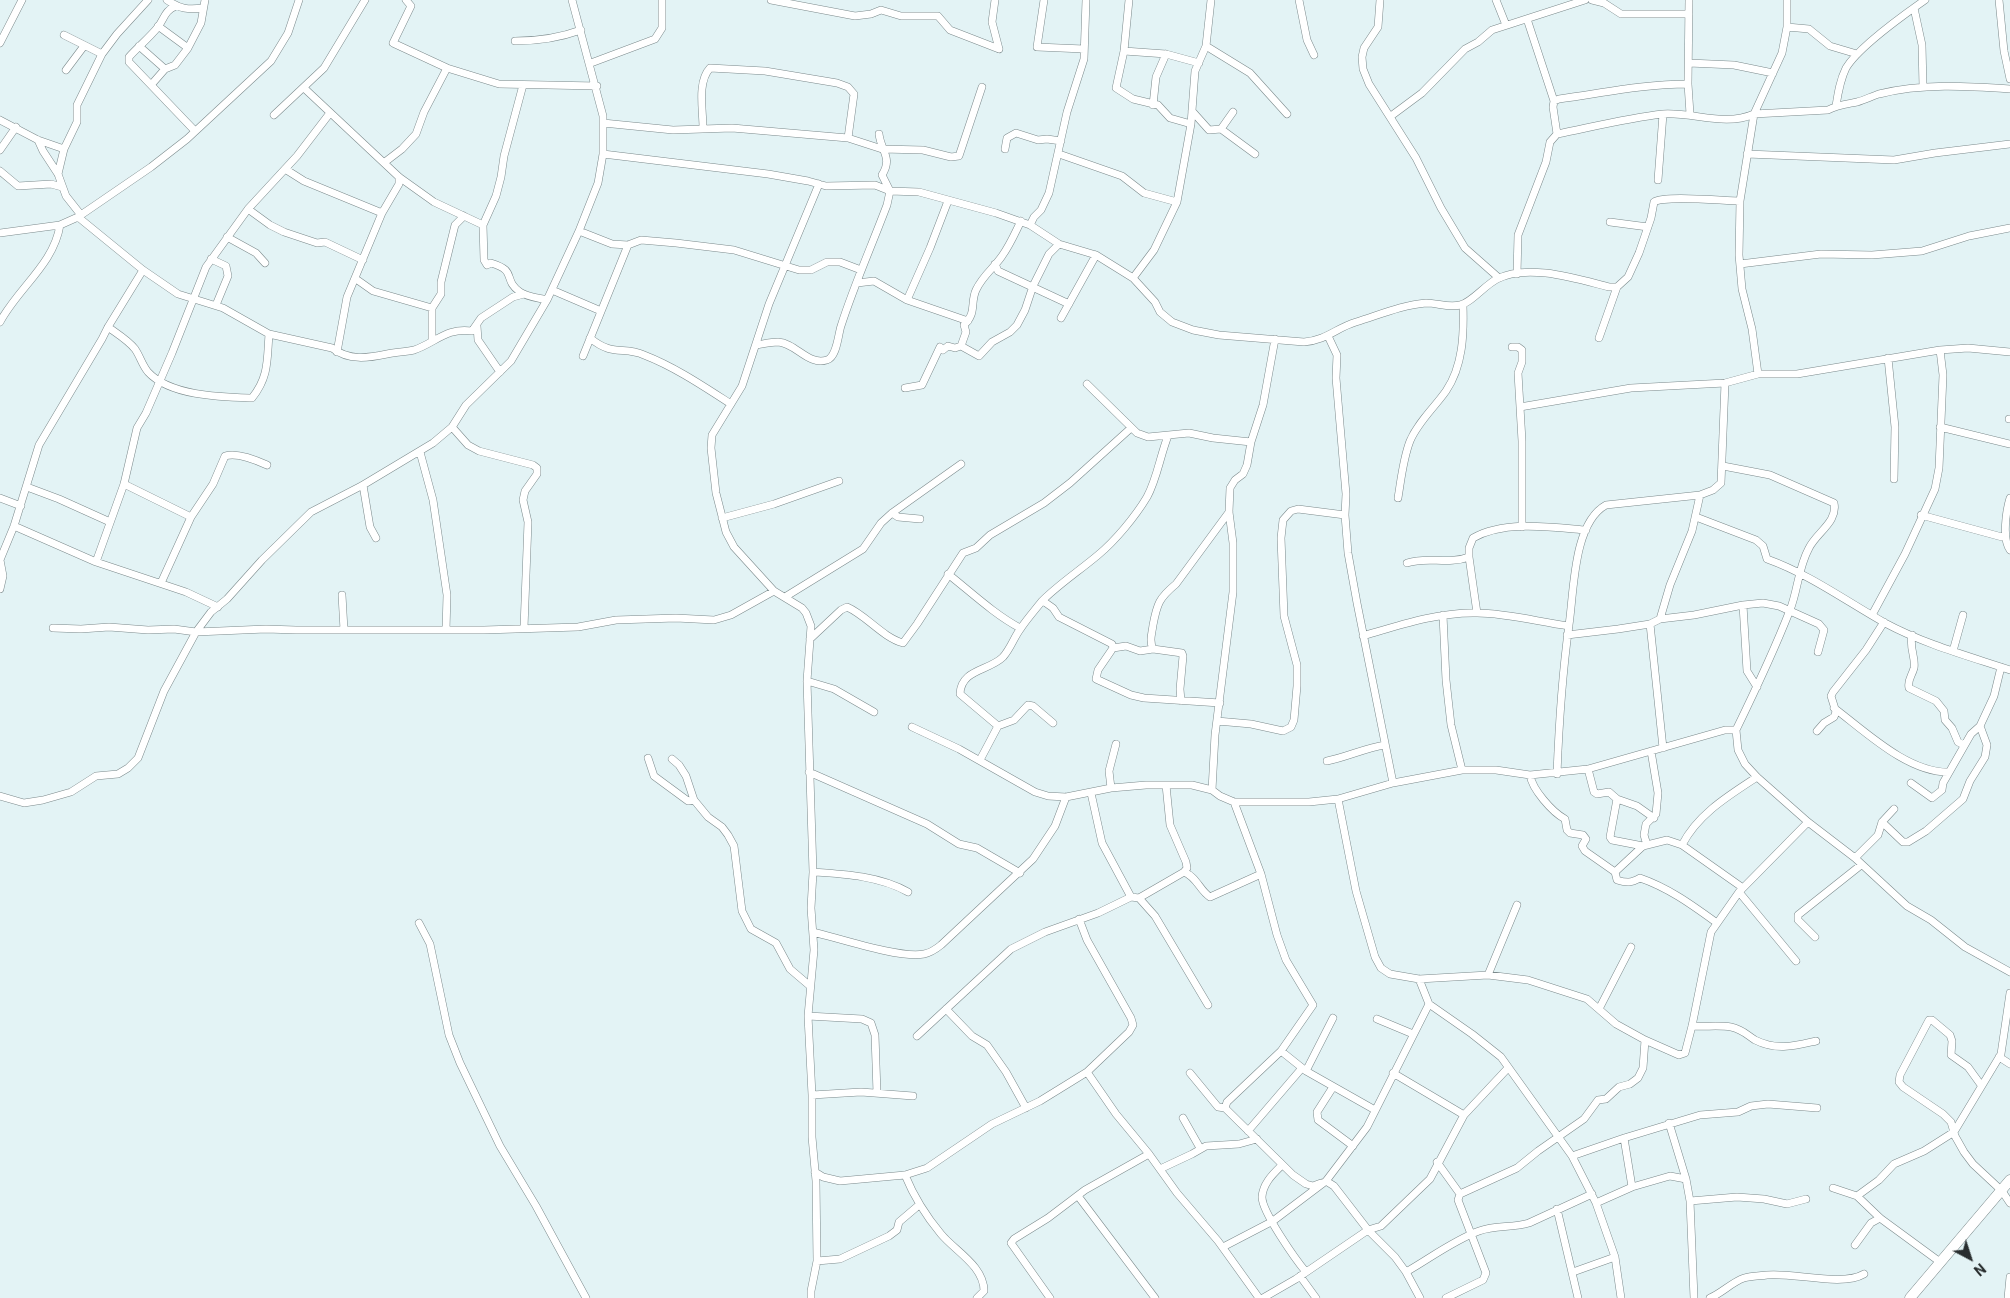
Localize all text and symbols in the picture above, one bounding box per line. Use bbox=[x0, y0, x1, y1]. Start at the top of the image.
north arrow bbox=[1945, 1233, 1995, 1283]
text: N bbox=[1971, 1260, 1989, 1279]

